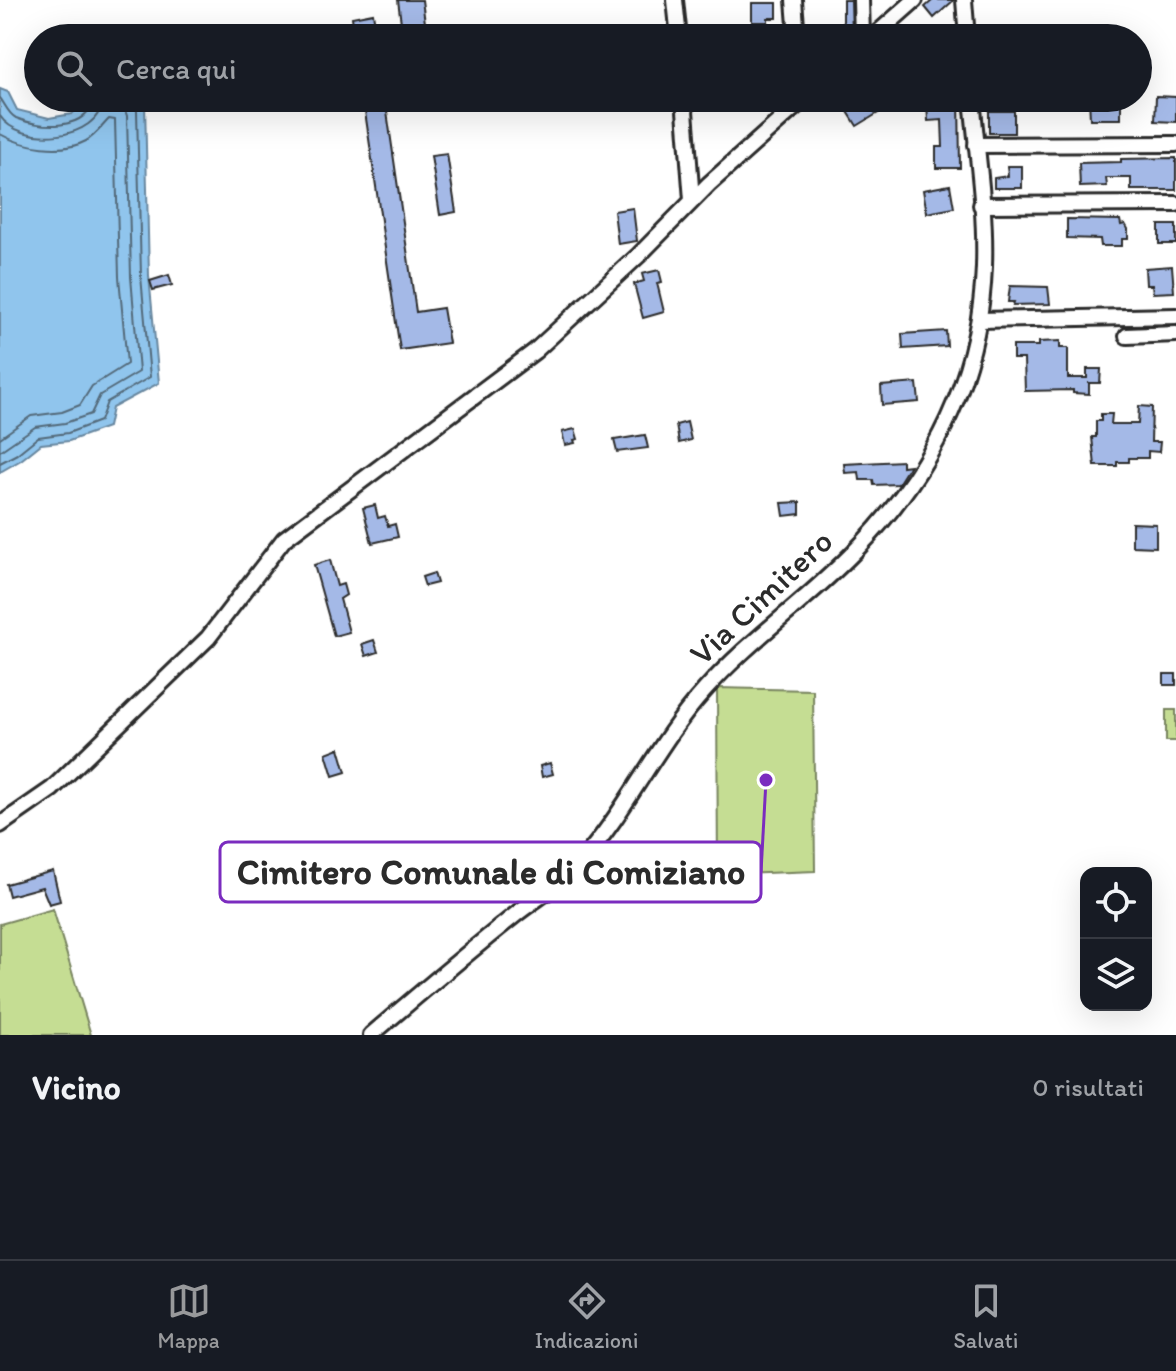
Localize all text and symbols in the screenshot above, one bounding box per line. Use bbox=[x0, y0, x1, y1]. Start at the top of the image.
search box bbox=[24, 24, 1152, 112]
icon: search bbox=[52, 46, 96, 90]
text: Cerca qui bbox=[116, 50, 236, 87]
street label: Via Cimitero bbox=[681, 520, 841, 674]
callout: Cimitero Comunale di Comiziano bbox=[220, 842, 761, 902]
text: Cimitero Comunale di Comiziano bbox=[237, 850, 745, 893]
map controls bbox=[1080, 867, 1152, 1011]
button: locate bbox=[1080, 867, 1152, 939]
button: layers bbox=[1080, 939, 1152, 1011]
text: Vicino bbox=[32, 1067, 121, 1108]
text: 0 risultati bbox=[1032, 1071, 1144, 1103]
tab: Mappa bbox=[158, 1279, 220, 1354]
tab: Indicazioni bbox=[535, 1279, 638, 1354]
tab: Salvati bbox=[953, 1279, 1018, 1354]

